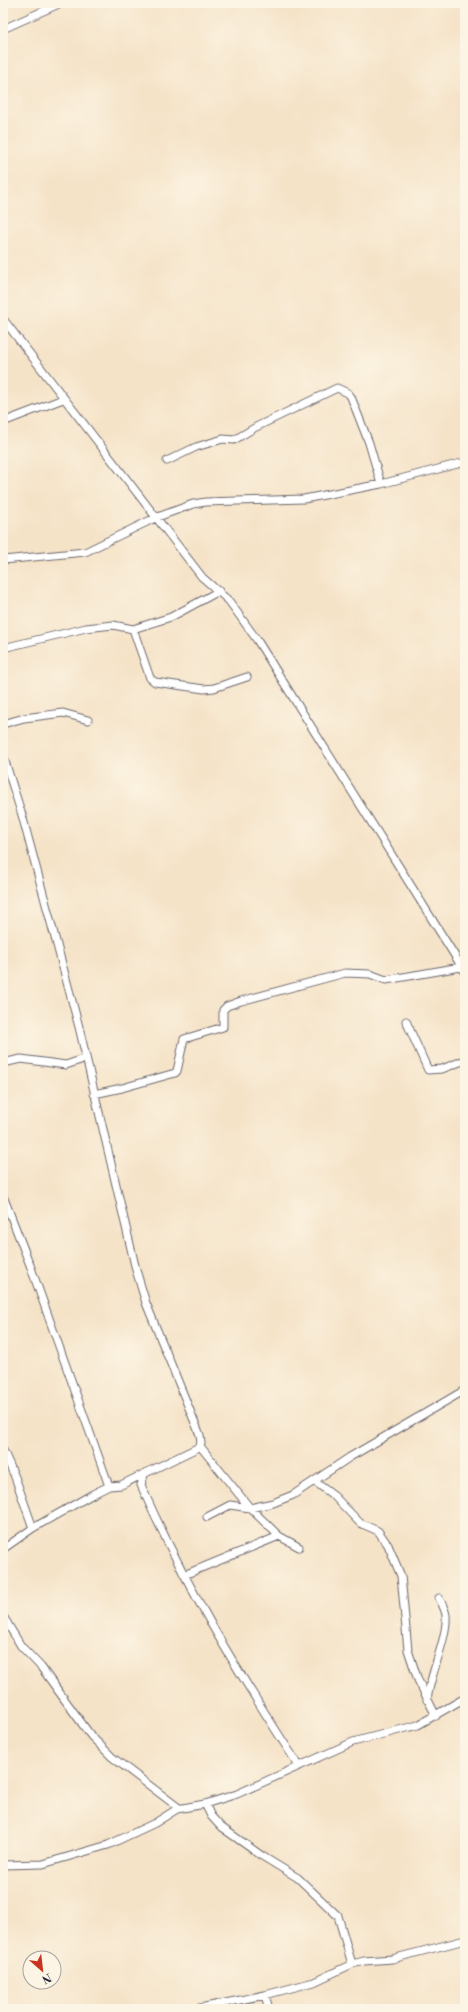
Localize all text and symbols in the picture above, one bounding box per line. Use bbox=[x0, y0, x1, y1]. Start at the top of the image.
north arrow bbox=[22, 1950, 62, 1990]
text: N bbox=[39, 1970, 53, 1986]

